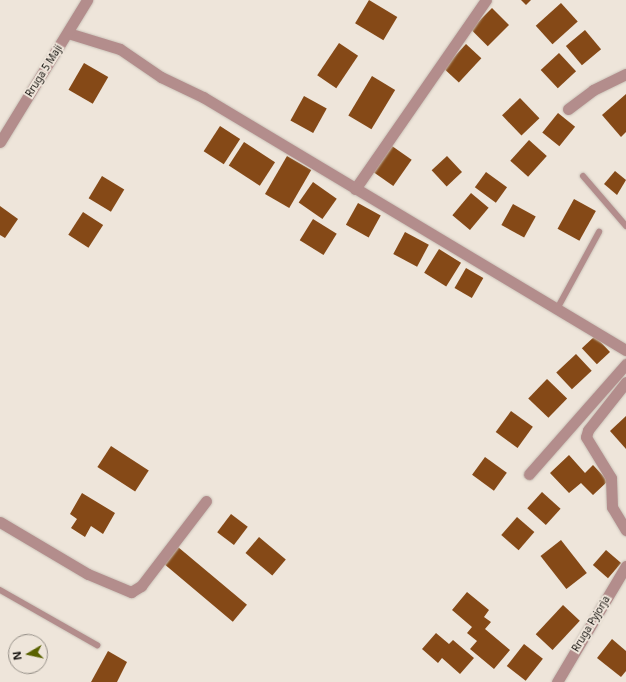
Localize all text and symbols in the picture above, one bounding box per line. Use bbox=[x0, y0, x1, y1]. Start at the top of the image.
street label: Rruga 5 Maji bbox=[23, 43, 65, 99]
street label: Rruga Pyjorja bbox=[570, 594, 612, 654]
north arrow bbox=[8, 634, 48, 674]
text: N bbox=[9, 650, 25, 661]

